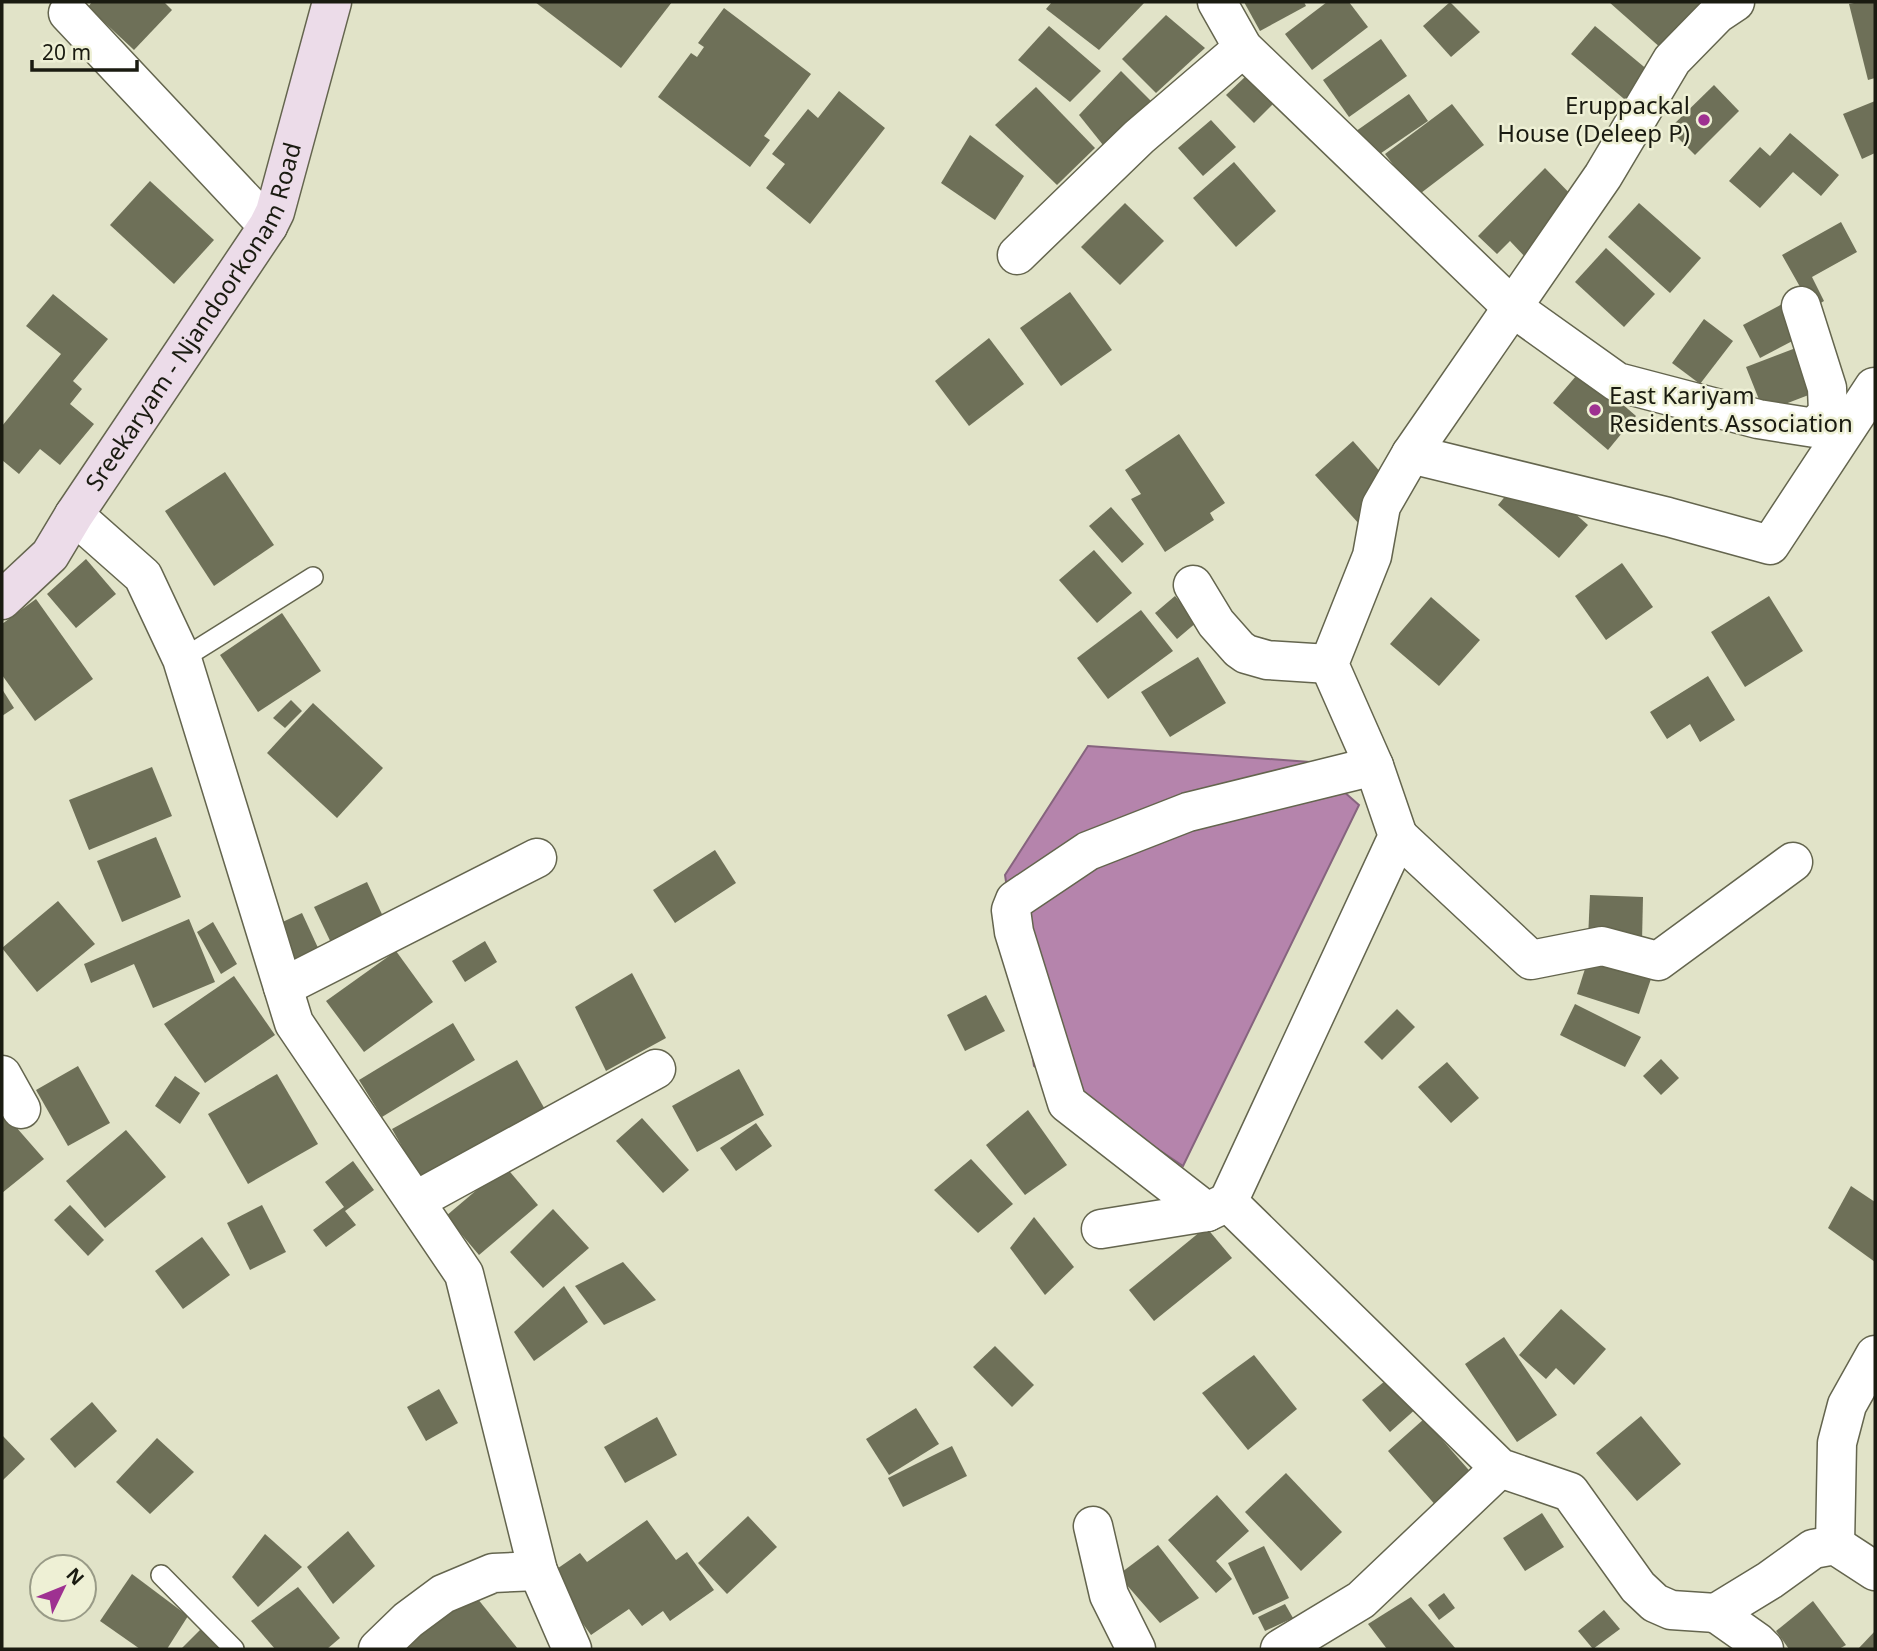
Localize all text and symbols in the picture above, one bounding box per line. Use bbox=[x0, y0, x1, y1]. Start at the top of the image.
scale bar bbox=[32, 28, 136, 72]
text: 20 m bbox=[42, 38, 91, 66]
place label: Eruppackal House (Deleep P) bbox=[1497, 88, 1690, 149]
marker: Eruppackal House (Deleep P) bbox=[1696, 112, 1712, 128]
street label: Sreekaryam - Njandoorkonam Road bbox=[77, 138, 308, 497]
place label: East Kariyam Residents Association bbox=[1609, 378, 1853, 439]
marker: East Kariyam Residents Association bbox=[1587, 402, 1603, 418]
north arrow bbox=[28, 1553, 98, 1623]
text: N bbox=[61, 1562, 90, 1591]

